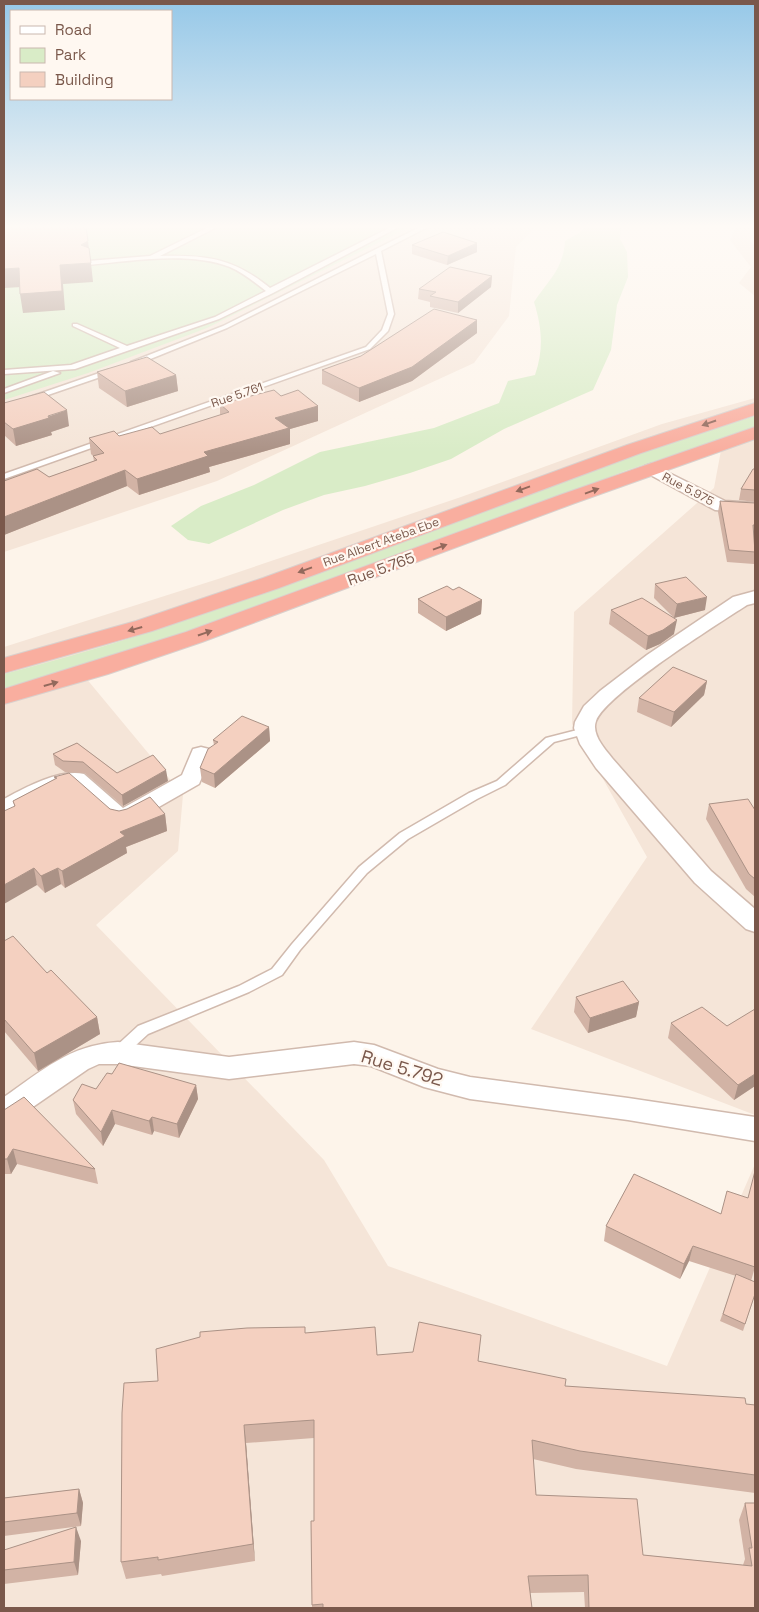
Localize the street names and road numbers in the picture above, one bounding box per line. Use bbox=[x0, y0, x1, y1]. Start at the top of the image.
street label: Rue 5.761 bbox=[209, 379, 265, 411]
street label: Rue 5.975 bbox=[659, 469, 717, 509]
street label: Rue Albert Ateba Ebe bbox=[321, 514, 441, 570]
street label: Rue 5.765 bbox=[345, 548, 417, 589]
street label: Rue 5.792 bbox=[358, 1044, 446, 1091]

